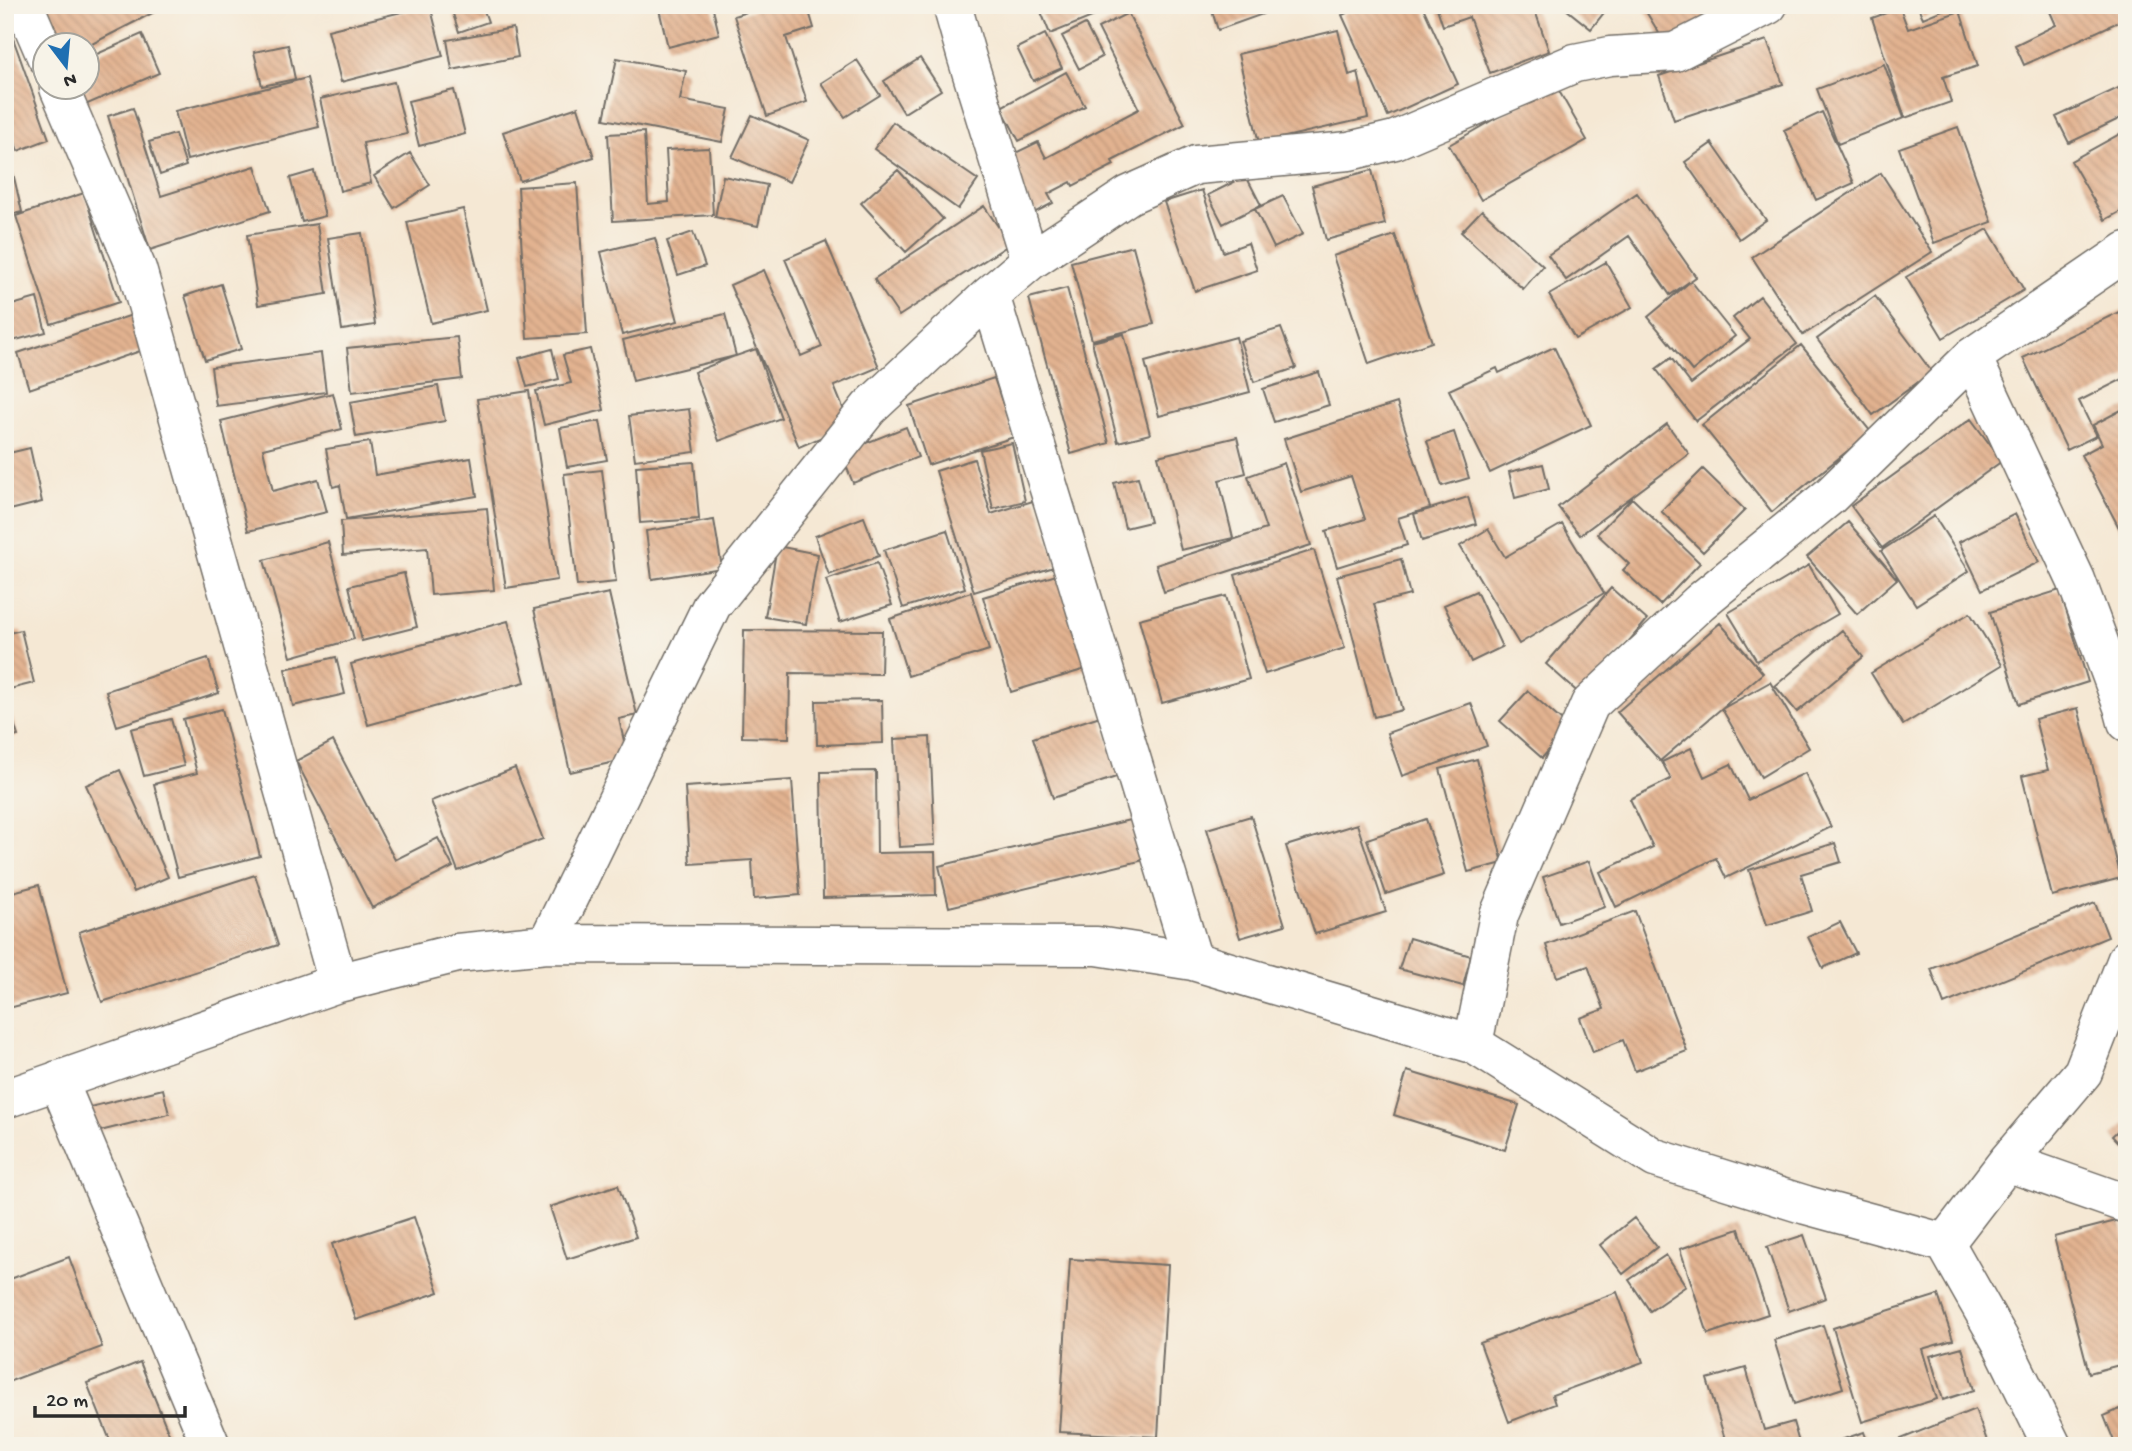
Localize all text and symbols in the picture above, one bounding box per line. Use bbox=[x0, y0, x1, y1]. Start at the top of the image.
north arrow bbox=[32, 32, 102, 102]
text: N bbox=[61, 66, 79, 92]
scale bar bbox=[35, 1374, 186, 1418]
text: 20 m bbox=[46, 1390, 88, 1415]

